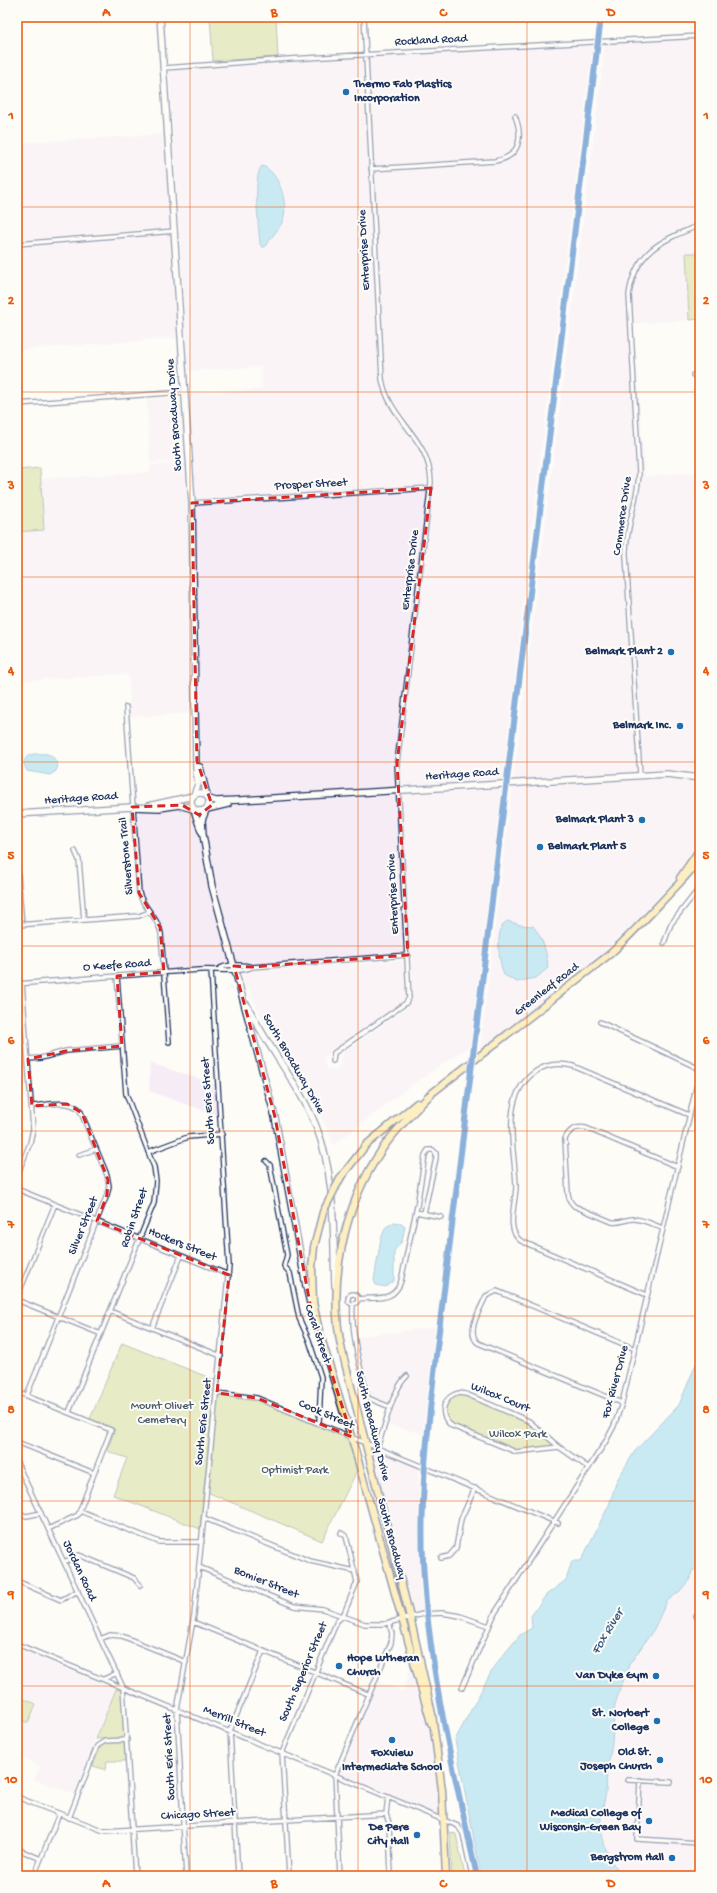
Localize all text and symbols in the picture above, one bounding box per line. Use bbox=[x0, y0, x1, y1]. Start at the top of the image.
text: A bbox=[101, 6, 111, 21]
text: B bbox=[270, 6, 279, 21]
text: C bbox=[438, 6, 448, 21]
text: D bbox=[606, 6, 616, 21]
street label: Rockland Road bbox=[394, 32, 469, 50]
place label: Thermo Fab Plastics Incorporation bbox=[353, 78, 452, 106]
marker: Thermo Fab Plastics Incorporation bbox=[341, 87, 351, 97]
text: 1 bbox=[7, 109, 14, 124]
text: 1 bbox=[702, 109, 709, 124]
street label: Enterprise Drive bbox=[356, 208, 374, 291]
text: 2 bbox=[8, 294, 15, 309]
text: 2 bbox=[703, 294, 710, 309]
street label: South Broadway Drive bbox=[164, 357, 186, 472]
street label: Commerce Drive bbox=[611, 475, 636, 556]
street label: Prosper Street bbox=[273, 476, 349, 494]
text: 3 bbox=[7, 479, 15, 494]
text: 3 bbox=[702, 479, 710, 494]
street label: Enterprise Drive bbox=[399, 528, 423, 611]
place label: Belmark Plant 2 bbox=[584, 645, 663, 659]
marker: Belmark Plant 2 bbox=[666, 647, 676, 657]
text: 4 bbox=[7, 664, 15, 679]
text: 4 bbox=[702, 664, 710, 679]
place label: Belmark Inc. bbox=[612, 719, 672, 733]
marker: Belmark Inc. bbox=[675, 721, 685, 731]
street label: Heritage Road bbox=[425, 765, 500, 785]
street label: Heritage Road bbox=[44, 789, 119, 809]
place label: Belmark Plant 3 bbox=[555, 813, 634, 827]
marker: Belmark Plant 3 bbox=[637, 815, 647, 825]
street label: Silverstone Trail bbox=[117, 816, 137, 895]
place label: Belmark Plant 5 bbox=[547, 840, 627, 854]
marker: Belmark Plant 5 bbox=[535, 842, 545, 852]
text: 5 bbox=[8, 849, 15, 864]
text: 5 bbox=[703, 849, 710, 864]
street label: Enterprise Drive bbox=[385, 852, 403, 935]
street label: O Keefe Road bbox=[83, 957, 152, 975]
street label: Greenleaf Road bbox=[512, 960, 583, 1020]
street label: South Broadway Drive bbox=[259, 1012, 328, 1117]
text: 6 bbox=[8, 1034, 15, 1049]
text: 6 bbox=[703, 1034, 710, 1049]
street label: South Erie Street bbox=[199, 1056, 219, 1145]
street label: Robin Street bbox=[118, 1185, 152, 1250]
street label: Silver Street bbox=[66, 1194, 102, 1257]
text: 7 bbox=[7, 1218, 16, 1233]
text: 7 bbox=[702, 1218, 711, 1233]
street label: Hockers Street bbox=[146, 1225, 219, 1265]
street label: Coral Street bbox=[300, 1303, 334, 1366]
street label: Fox River Drive bbox=[599, 1343, 633, 1421]
street label: South Broadway Drive bbox=[352, 1370, 393, 1483]
street label: South Erie Street bbox=[192, 1377, 216, 1466]
street label: Wilcox Court bbox=[468, 1380, 533, 1417]
street label: Cook Street bbox=[296, 1397, 357, 1433]
park label: Mount Olivet Cemetery bbox=[131, 1400, 194, 1428]
text: 8 bbox=[7, 1403, 15, 1418]
text: 8 bbox=[702, 1403, 710, 1418]
park label: Wilcox Park bbox=[489, 1428, 549, 1442]
park label: Optimist Park bbox=[262, 1464, 330, 1478]
street label: South Broadway bbox=[373, 1497, 409, 1581]
street label: Jordan Road bbox=[59, 1538, 100, 1604]
street label: Bomier Street bbox=[231, 1563, 302, 1603]
text: 9 bbox=[7, 1588, 15, 1603]
text: 9 bbox=[702, 1588, 710, 1603]
water label: Fox River bbox=[589, 1605, 629, 1657]
street label: South Superior Street bbox=[277, 1619, 332, 1724]
place label: Hope Lutheran Church bbox=[346, 1652, 419, 1680]
marker: Hope Lutheran Church bbox=[334, 1661, 344, 1671]
place label: Van Dyke Gym bbox=[575, 1669, 648, 1683]
marker: Van Dyke Gym bbox=[651, 1671, 661, 1681]
street label: Merrill Street bbox=[201, 1703, 268, 1741]
place label: St. Norbert College bbox=[592, 1707, 650, 1735]
street label: South Erie Street bbox=[161, 1712, 179, 1801]
marker: St. Norbert College bbox=[652, 1716, 662, 1726]
marker: Foxview Intermediate School bbox=[387, 1735, 397, 1745]
place label: Old St. Joseph Church bbox=[579, 1746, 653, 1774]
place label: Foxview Intermediate School bbox=[342, 1747, 442, 1775]
marker: Old St. Joseph Church bbox=[655, 1755, 665, 1765]
text: 10 bbox=[4, 1773, 18, 1788]
text: 10 bbox=[699, 1773, 713, 1788]
street label: Chicago Street bbox=[161, 1806, 237, 1824]
place label: Medical College of Wisconsin-Green Bay bbox=[539, 1807, 642, 1835]
marker: Medical College of Wisconsin-Green Bay bbox=[644, 1816, 654, 1826]
place label: De Pere City Hall bbox=[366, 1821, 410, 1849]
marker: De Pere City Hall bbox=[412, 1830, 422, 1840]
place label: Bergstrom Hall bbox=[590, 1851, 664, 1865]
marker: Bergstrom Hall bbox=[667, 1853, 677, 1863]
text: A bbox=[101, 1877, 111, 1892]
text: B bbox=[270, 1877, 279, 1892]
text: C bbox=[438, 1877, 448, 1892]
text: D bbox=[606, 1877, 616, 1892]

